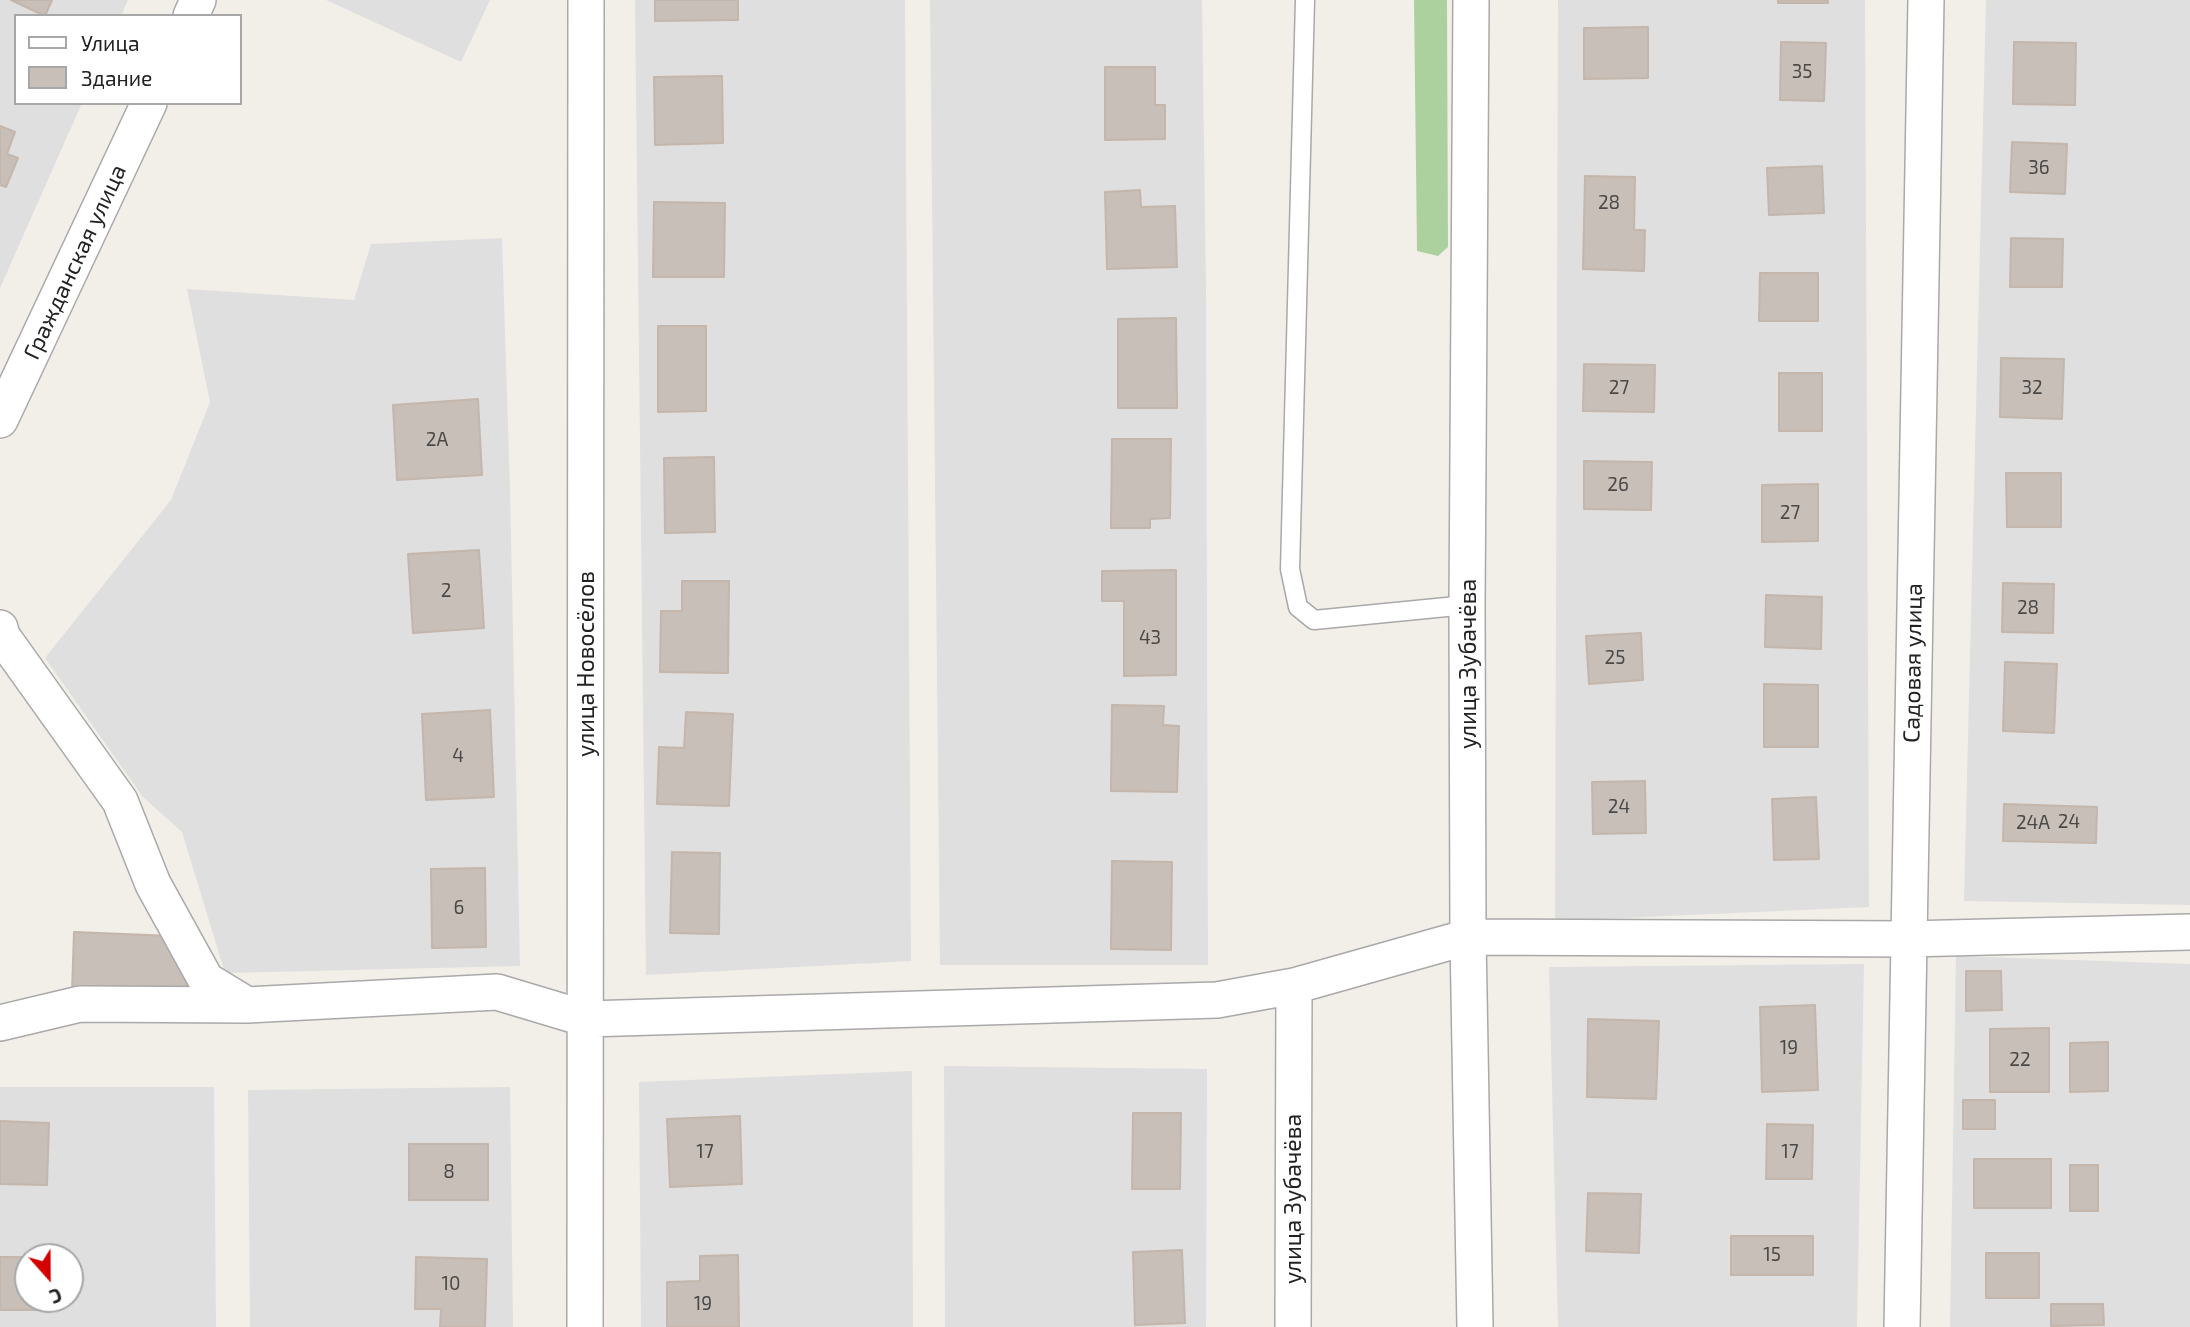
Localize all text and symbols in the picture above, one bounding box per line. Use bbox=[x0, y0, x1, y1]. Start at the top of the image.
legend bbox=[14, 14, 242, 105]
text: Улица bbox=[81, 30, 140, 55]
house number: 35 bbox=[1792, 61, 1812, 83]
text: Здание bbox=[81, 65, 152, 90]
house number: 36 bbox=[2028, 157, 2050, 179]
street label: Гражданская улица bbox=[18, 160, 132, 364]
house number: 28 bbox=[1598, 192, 1620, 214]
house number: 27 bbox=[1609, 377, 1629, 399]
house number: 32 bbox=[2021, 377, 2043, 399]
house number: 2А bbox=[426, 429, 448, 451]
house number: 26 bbox=[1607, 474, 1629, 496]
house number: 27 bbox=[1780, 502, 1800, 524]
street label: улица Новосёлов bbox=[572, 571, 600, 757]
street label: улица Зубачёва bbox=[1454, 579, 1482, 749]
house number: 2 bbox=[441, 580, 451, 602]
street label: Садовая улица bbox=[1898, 583, 1928, 743]
house number: 28 bbox=[2017, 597, 2039, 619]
house number: 43 bbox=[1139, 627, 1161, 649]
house number: 25 bbox=[1605, 647, 1625, 669]
house number: 4 bbox=[452, 745, 464, 767]
house number: 24 bbox=[1608, 796, 1630, 818]
house number: 24 bbox=[2058, 811, 2080, 833]
house number: 24А bbox=[2016, 812, 2050, 834]
house number: 6 bbox=[454, 897, 464, 919]
house number: 19 bbox=[1780, 1037, 1798, 1059]
house number: 22 bbox=[2009, 1049, 2031, 1071]
street label: улица Зубачёва bbox=[1279, 1114, 1307, 1284]
house number: 17 bbox=[696, 1141, 714, 1163]
house number: 17 bbox=[1781, 1141, 1799, 1163]
house number: 8 bbox=[443, 1161, 455, 1183]
north arrow bbox=[14, 1243, 84, 1313]
house number: 15 bbox=[1763, 1244, 1781, 1266]
house number: 10 bbox=[441, 1273, 461, 1295]
text: С bbox=[47, 1283, 65, 1309]
house number: 19 bbox=[694, 1293, 712, 1315]

